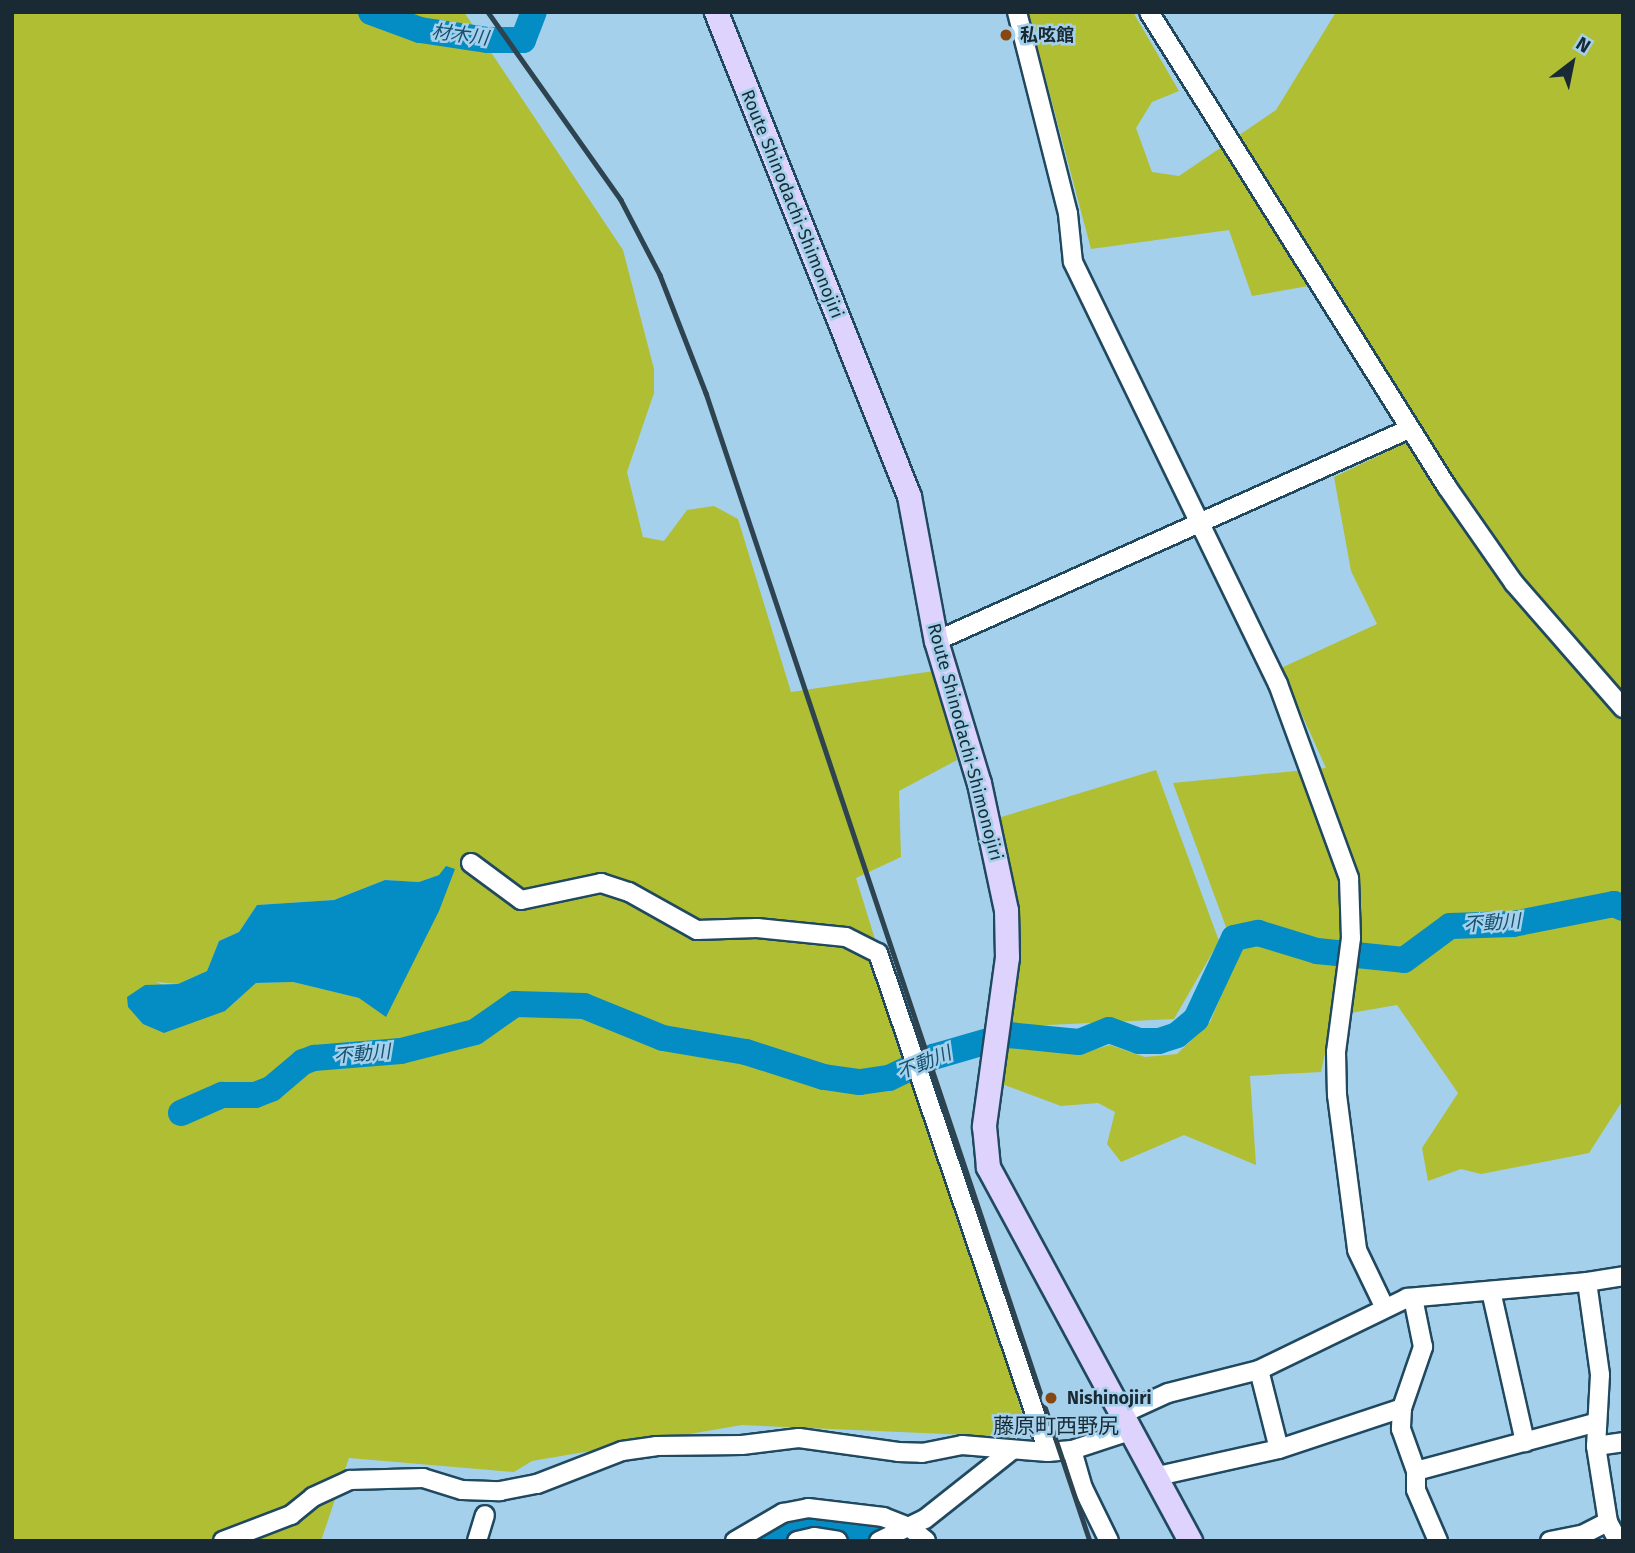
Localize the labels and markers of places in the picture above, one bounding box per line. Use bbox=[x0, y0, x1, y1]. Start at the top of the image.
place label: 私呟館 bbox=[1020, 24, 1074, 46]
marker: 私呟館 bbox=[998, 27, 1014, 43]
place label: Nishinojiri bbox=[1067, 1387, 1151, 1409]
marker: Nishinojiri bbox=[1041, 1388, 1061, 1408]

